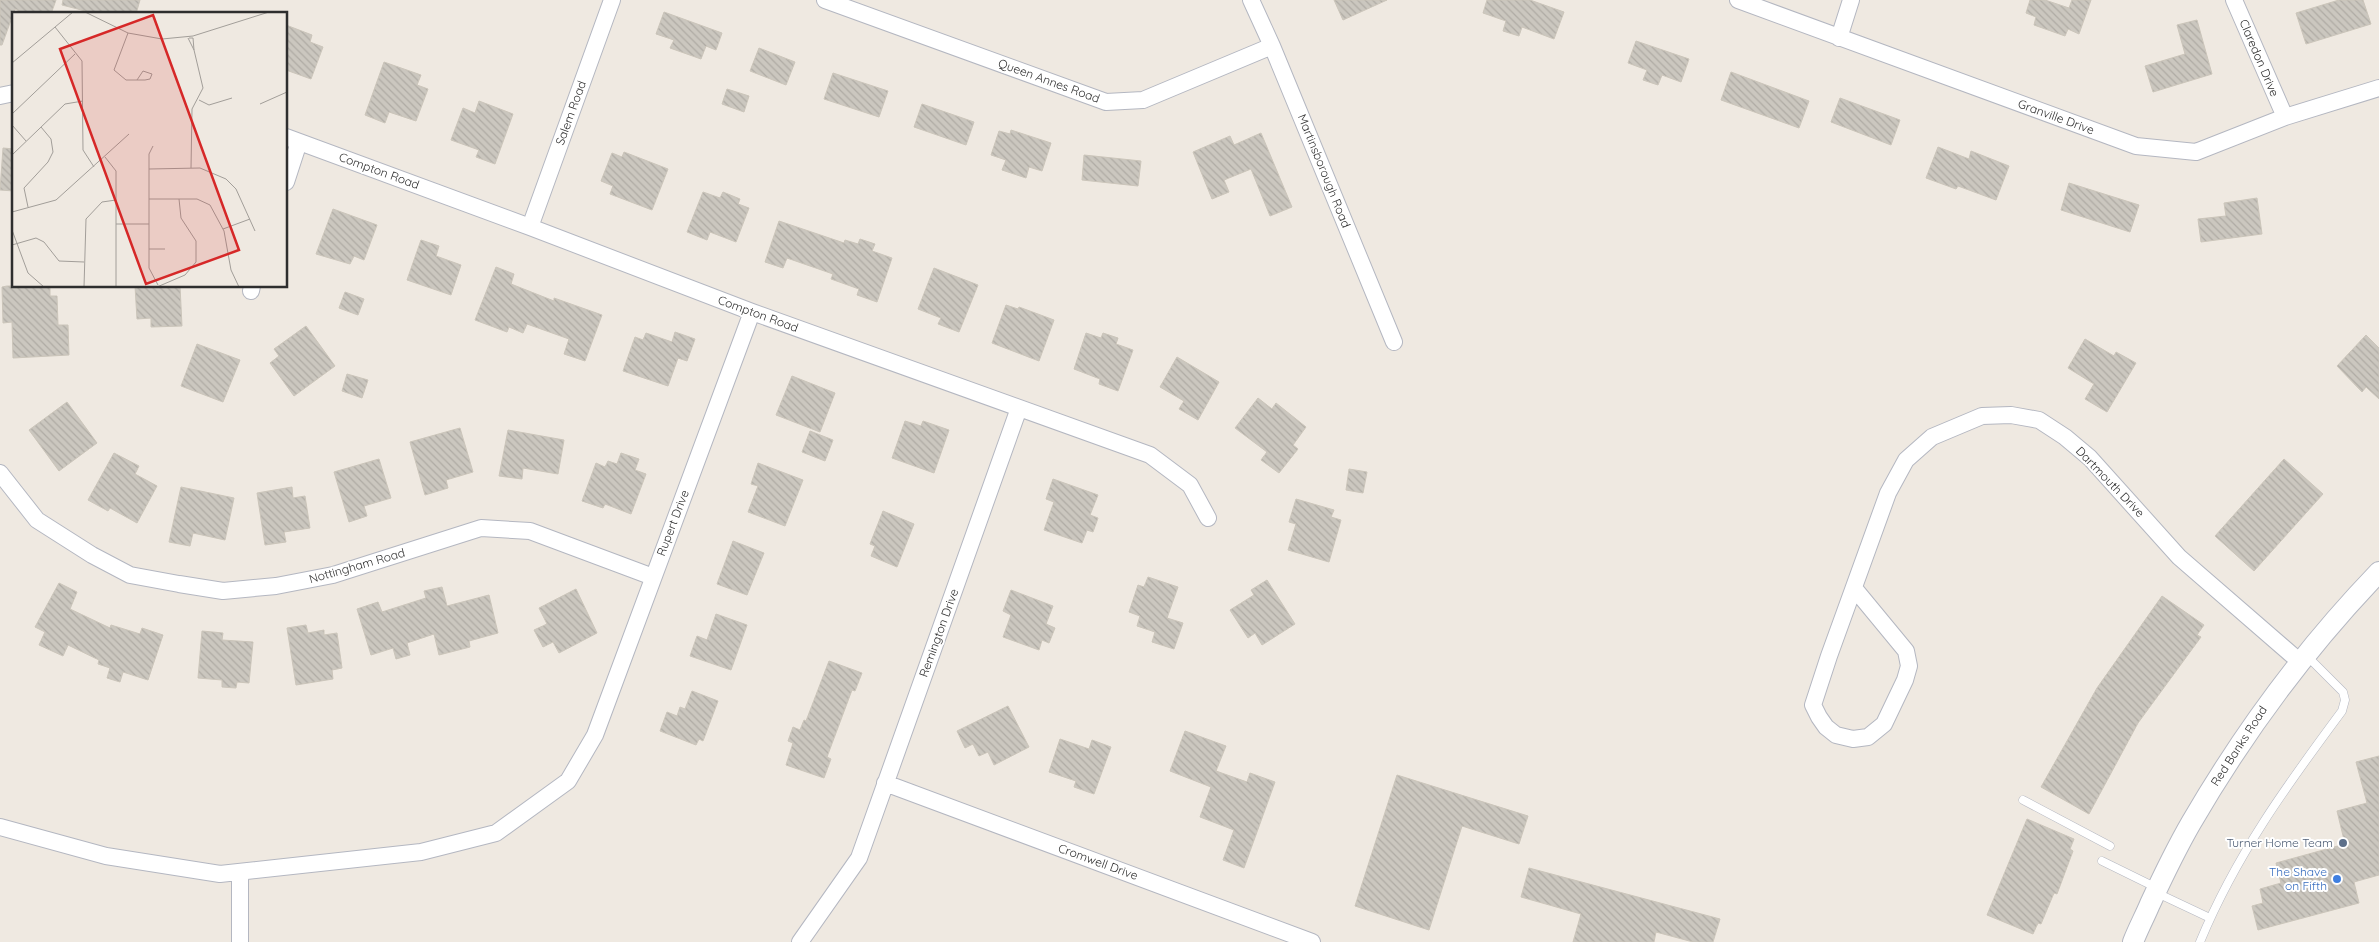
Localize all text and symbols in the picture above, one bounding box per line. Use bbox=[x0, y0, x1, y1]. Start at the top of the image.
inset map bbox=[12, 12, 288, 288]
street label: Claredon Drive bbox=[2236, 17, 2283, 99]
street label: Queen Annes Road bbox=[996, 55, 1102, 106]
street label: Salem Road bbox=[552, 79, 589, 147]
street label: Granville Drive bbox=[2016, 96, 2097, 137]
street label: Martinsborough Road bbox=[1295, 112, 1354, 230]
street label: Compton Road bbox=[337, 149, 421, 192]
street label: Compton Road bbox=[716, 292, 800, 335]
street label: Dartmouth Drive bbox=[2073, 443, 2148, 520]
street label: Rupert Drive bbox=[653, 487, 692, 558]
street label: Nottingham Road bbox=[307, 545, 407, 586]
street label: Remington Drive bbox=[916, 586, 962, 679]
street label: Red Banks Road bbox=[2207, 703, 2270, 789]
place label: Turner Home Team bbox=[2226, 835, 2333, 850]
marker: Turner Home Team bbox=[2337, 837, 2349, 849]
street label: Cromwell Drive bbox=[1056, 840, 1140, 883]
place label: The Shave on Fifth bbox=[2269, 864, 2327, 893]
marker: The Shave on Fifth bbox=[2331, 873, 2343, 885]

